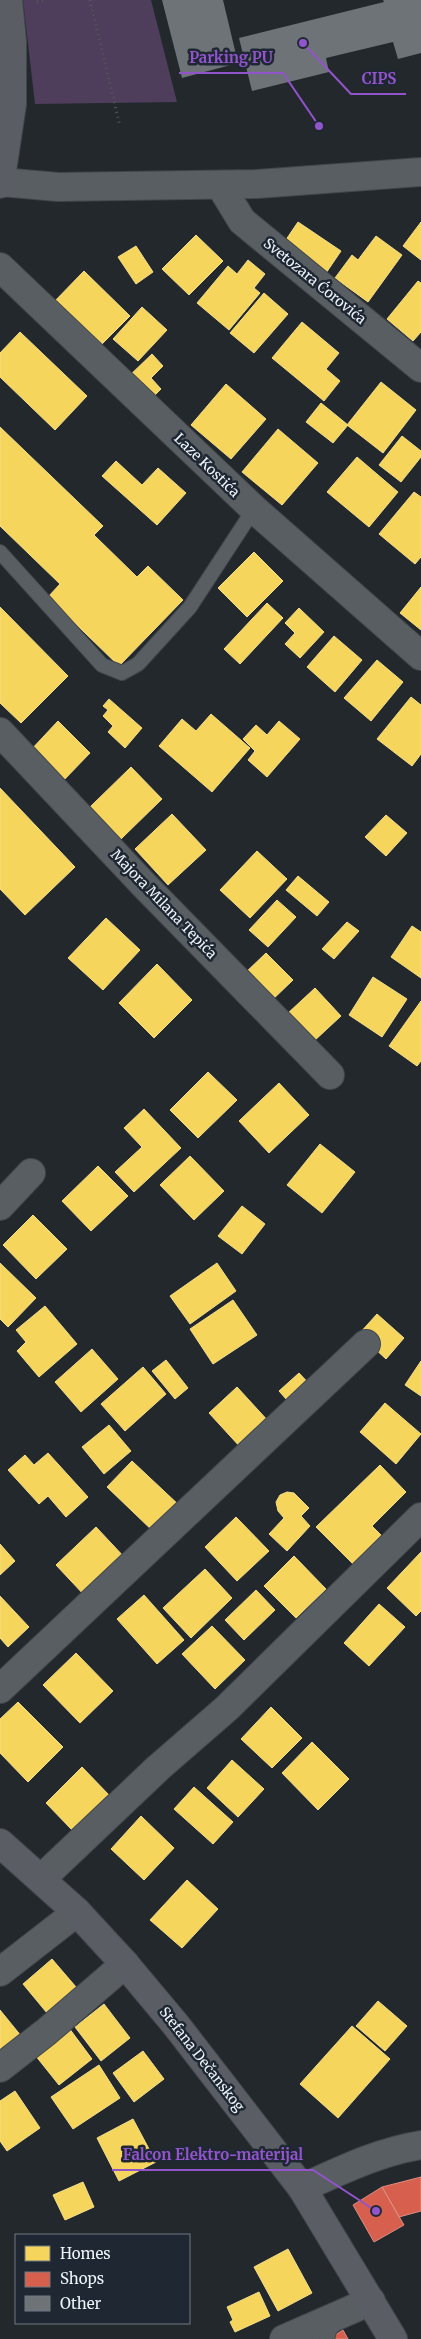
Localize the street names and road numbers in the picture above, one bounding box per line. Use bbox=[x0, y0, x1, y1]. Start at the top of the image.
street label: Svetozara Ćorovića bbox=[260, 234, 370, 328]
street label: Laze Kostića bbox=[170, 429, 244, 501]
street label: Majora Milana Tepića bbox=[107, 846, 221, 963]
street label: Stefana Dečanskog bbox=[156, 2003, 249, 2115]

